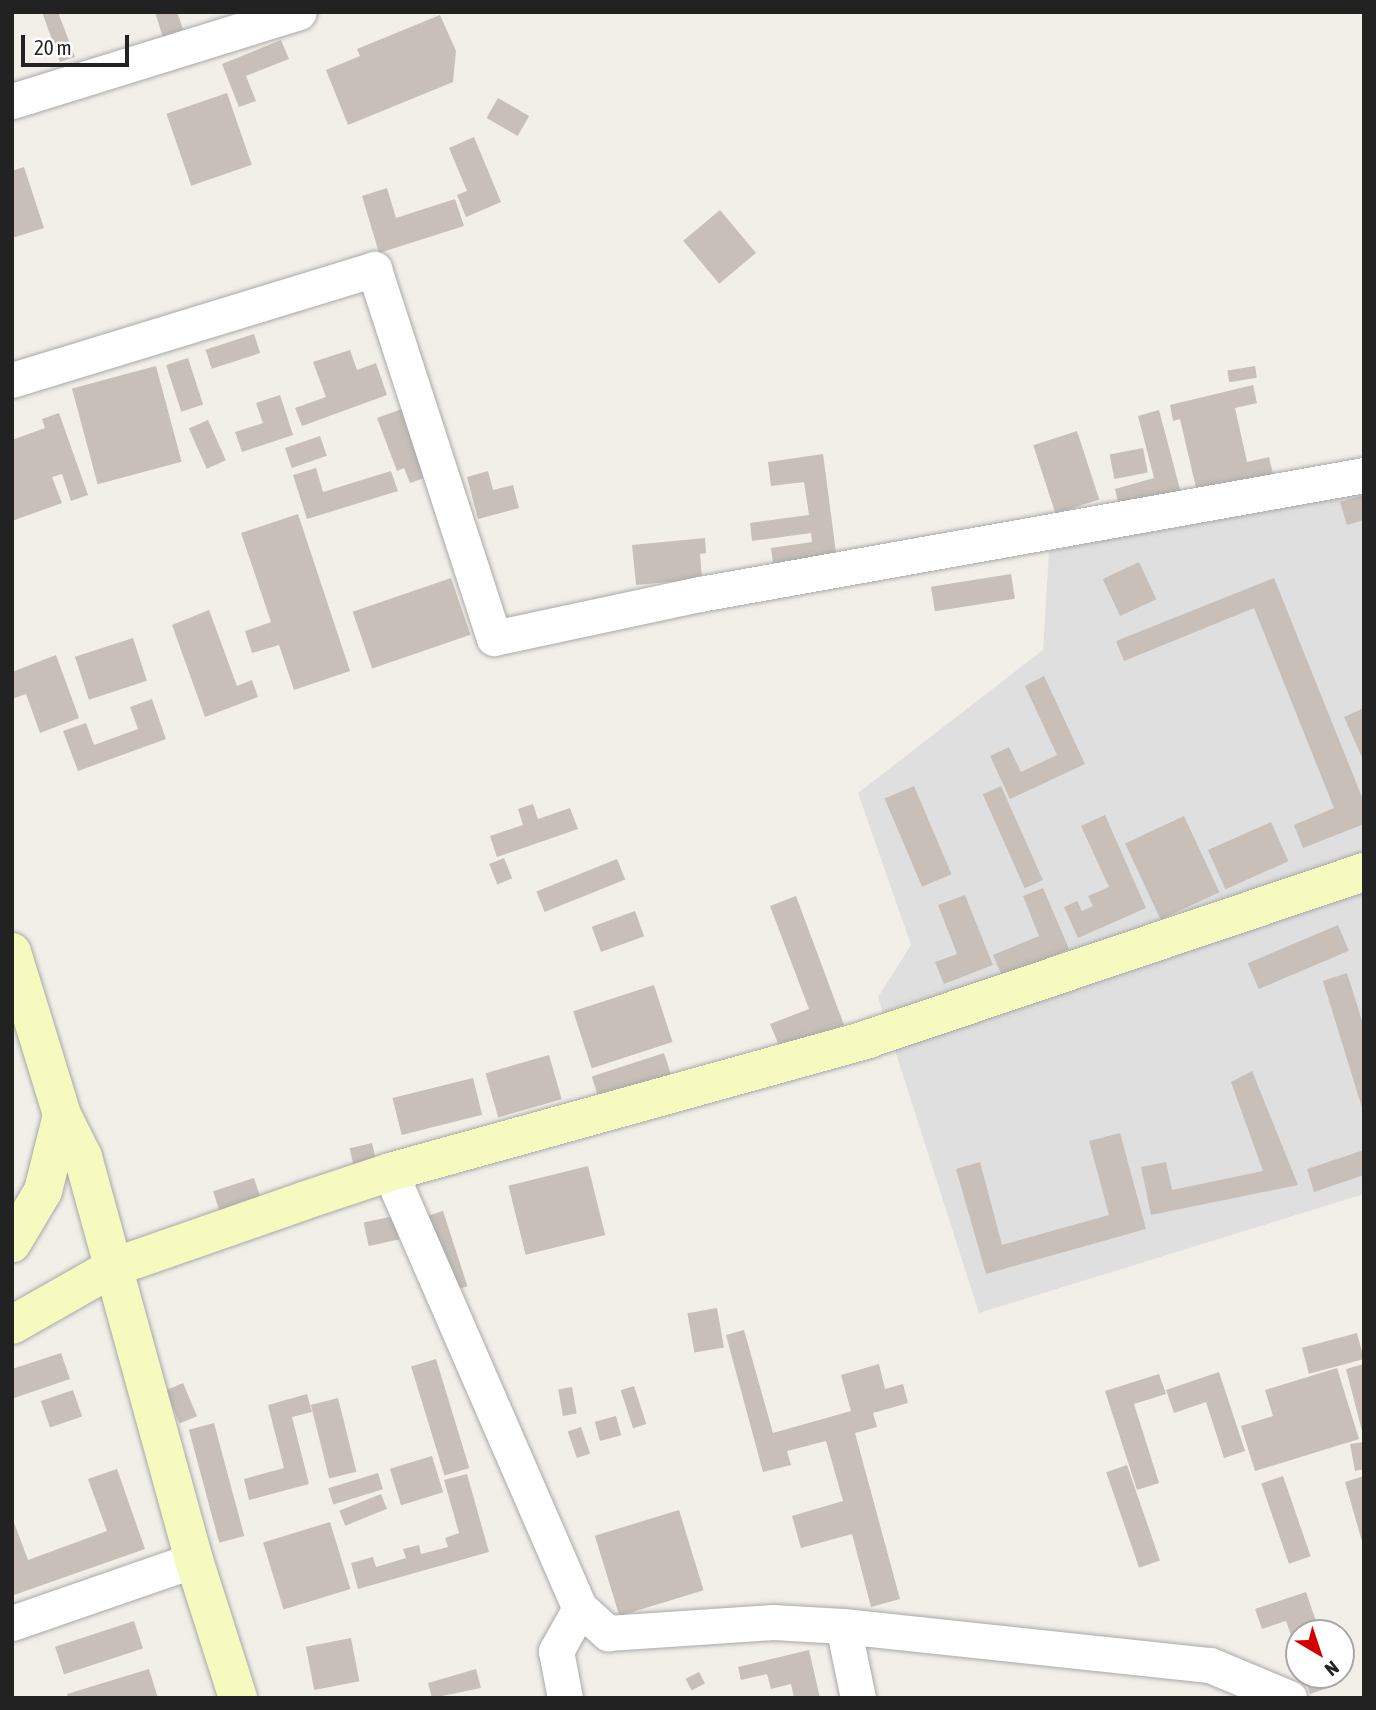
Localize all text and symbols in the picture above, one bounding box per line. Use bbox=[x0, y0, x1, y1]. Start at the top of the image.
scale bar bbox=[24, 21, 133, 65]
text: 20 m bbox=[34, 35, 72, 59]
north arrow bbox=[1285, 1619, 1355, 1689]
text: N bbox=[1321, 1657, 1343, 1681]

